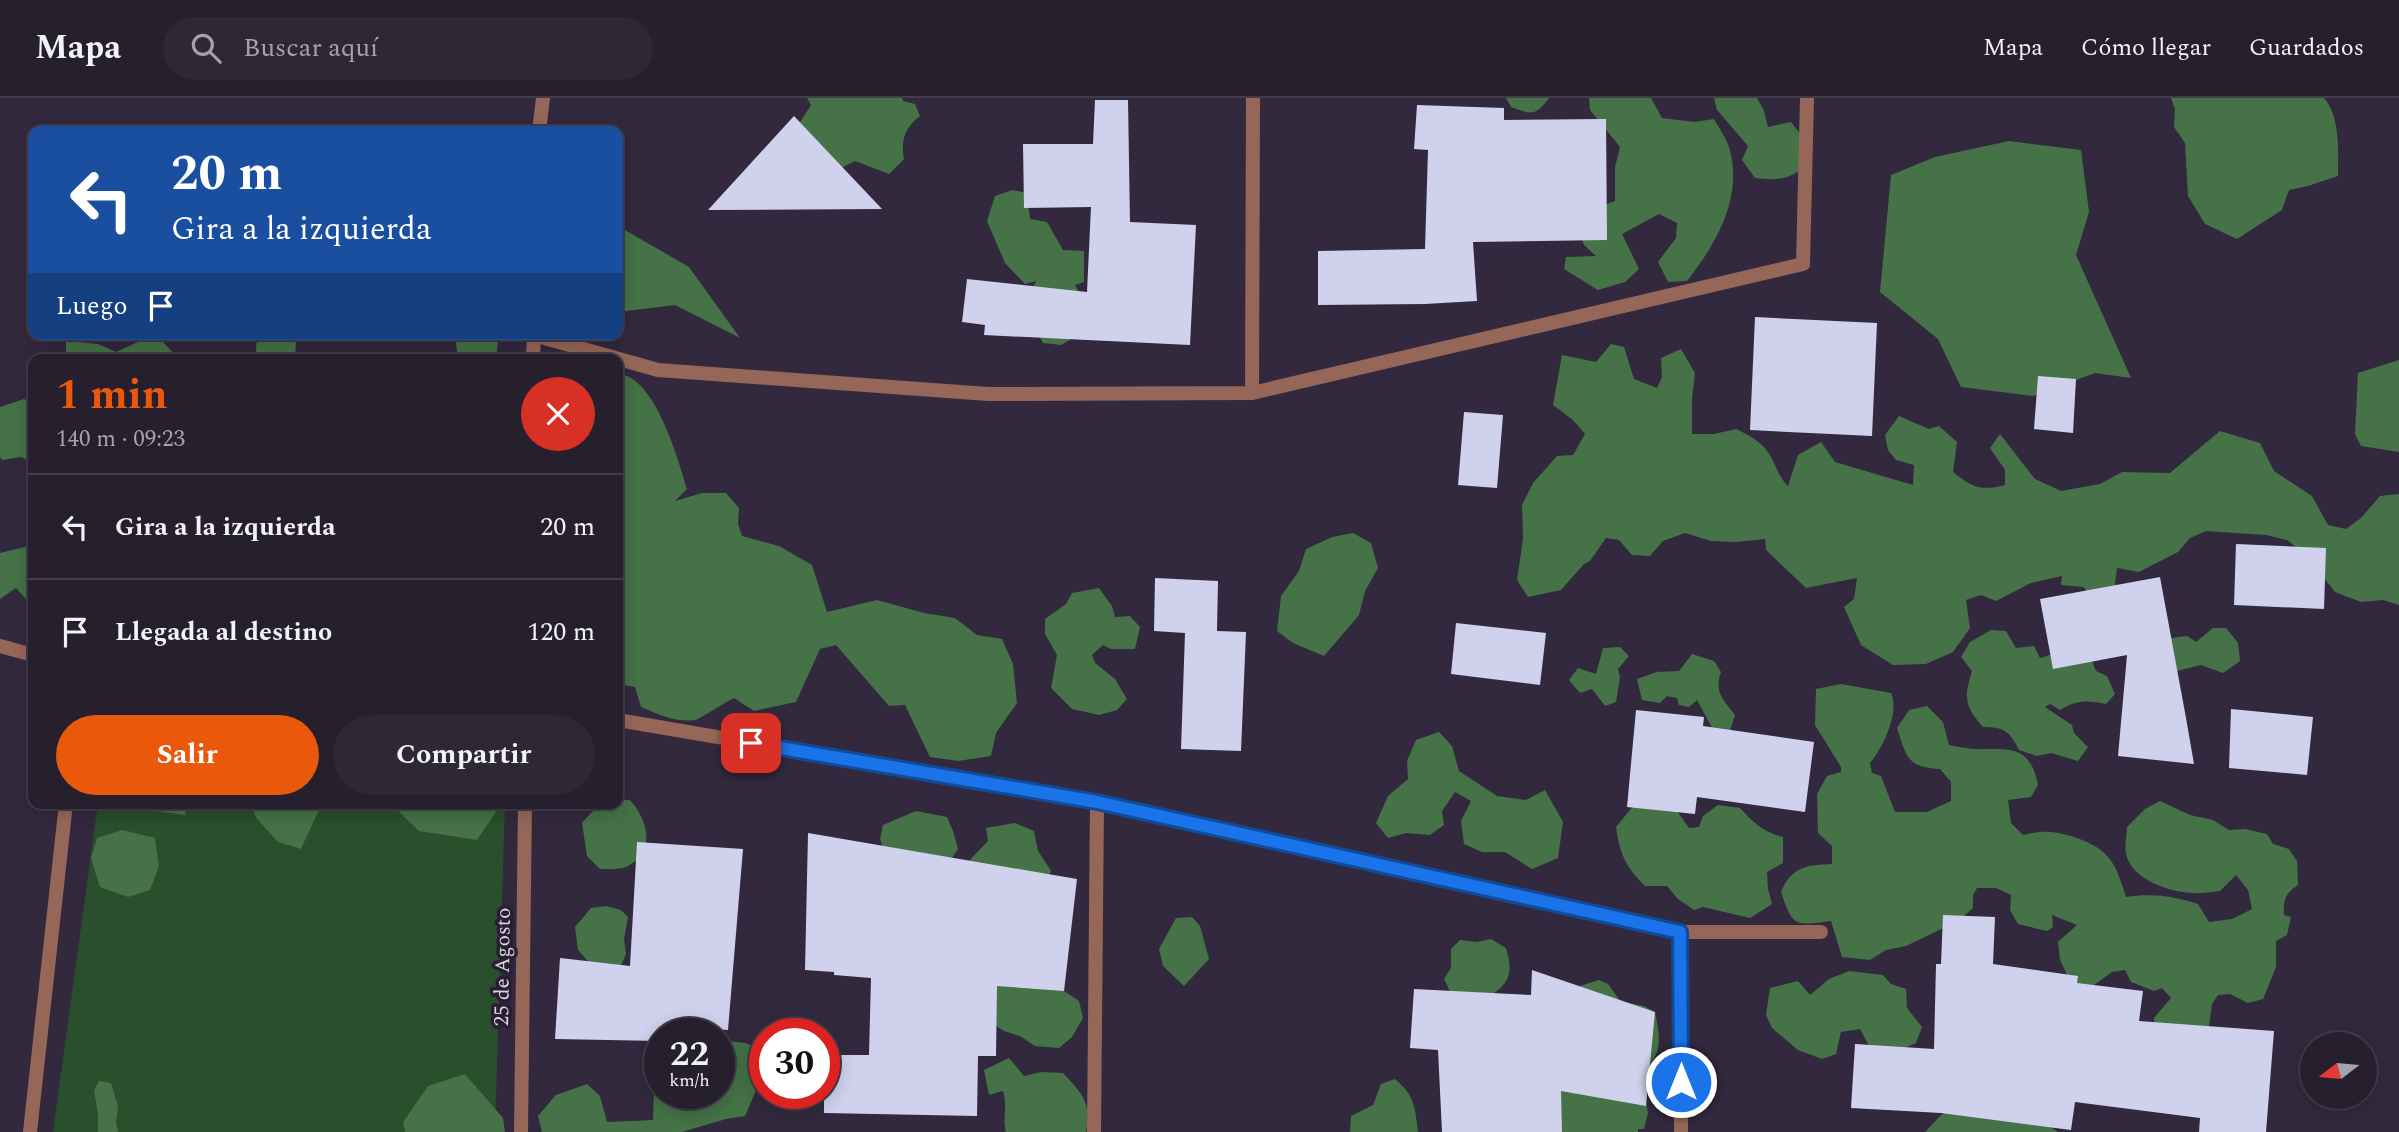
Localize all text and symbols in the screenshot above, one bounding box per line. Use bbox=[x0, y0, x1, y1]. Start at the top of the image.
search box bbox=[163, 17, 653, 80]
text: Mapa bbox=[35, 23, 121, 73]
text: Buscar aquí bbox=[243, 28, 378, 68]
icon: search bbox=[187, 29, 225, 67]
text: Mapa bbox=[1983, 30, 2043, 66]
text: Cómo llegar bbox=[2081, 30, 2211, 66]
text: Guardados bbox=[2249, 30, 2364, 66]
text: 20 m bbox=[171, 137, 282, 212]
icon: left bbox=[56, 154, 147, 245]
text: Gira a la izquierda bbox=[171, 205, 432, 254]
text: Luego bbox=[56, 286, 128, 326]
icon: arrive bbox=[142, 287, 180, 325]
text: 1 min bbox=[56, 364, 168, 427]
button: close bbox=[521, 377, 595, 451]
text: 140 m · 09:23 bbox=[56, 422, 185, 457]
text: Gira a la izquierda bbox=[115, 507, 336, 547]
text: 20 m bbox=[540, 507, 595, 547]
icon: left bbox=[56, 508, 94, 546]
text: Llegada al destino bbox=[115, 612, 332, 652]
text: 120 m bbox=[527, 612, 595, 652]
icon: arrive bbox=[56, 613, 94, 651]
pin bbox=[721, 713, 781, 773]
button: Salir bbox=[56, 715, 319, 795]
button: Compartir bbox=[333, 715, 595, 795]
icon: arrive bbox=[732, 724, 770, 762]
street label: 25 de Agosto bbox=[486, 907, 520, 1027]
speed limit sign: 30 bbox=[749, 1018, 840, 1109]
text: 22 bbox=[670, 1028, 709, 1081]
north arrow bbox=[2300, 1032, 2376, 1110]
map controls bbox=[2300, 1032, 2377, 1109]
position arrow bbox=[1644, 1045, 1718, 1119]
text: km/h bbox=[669, 1067, 710, 1094]

